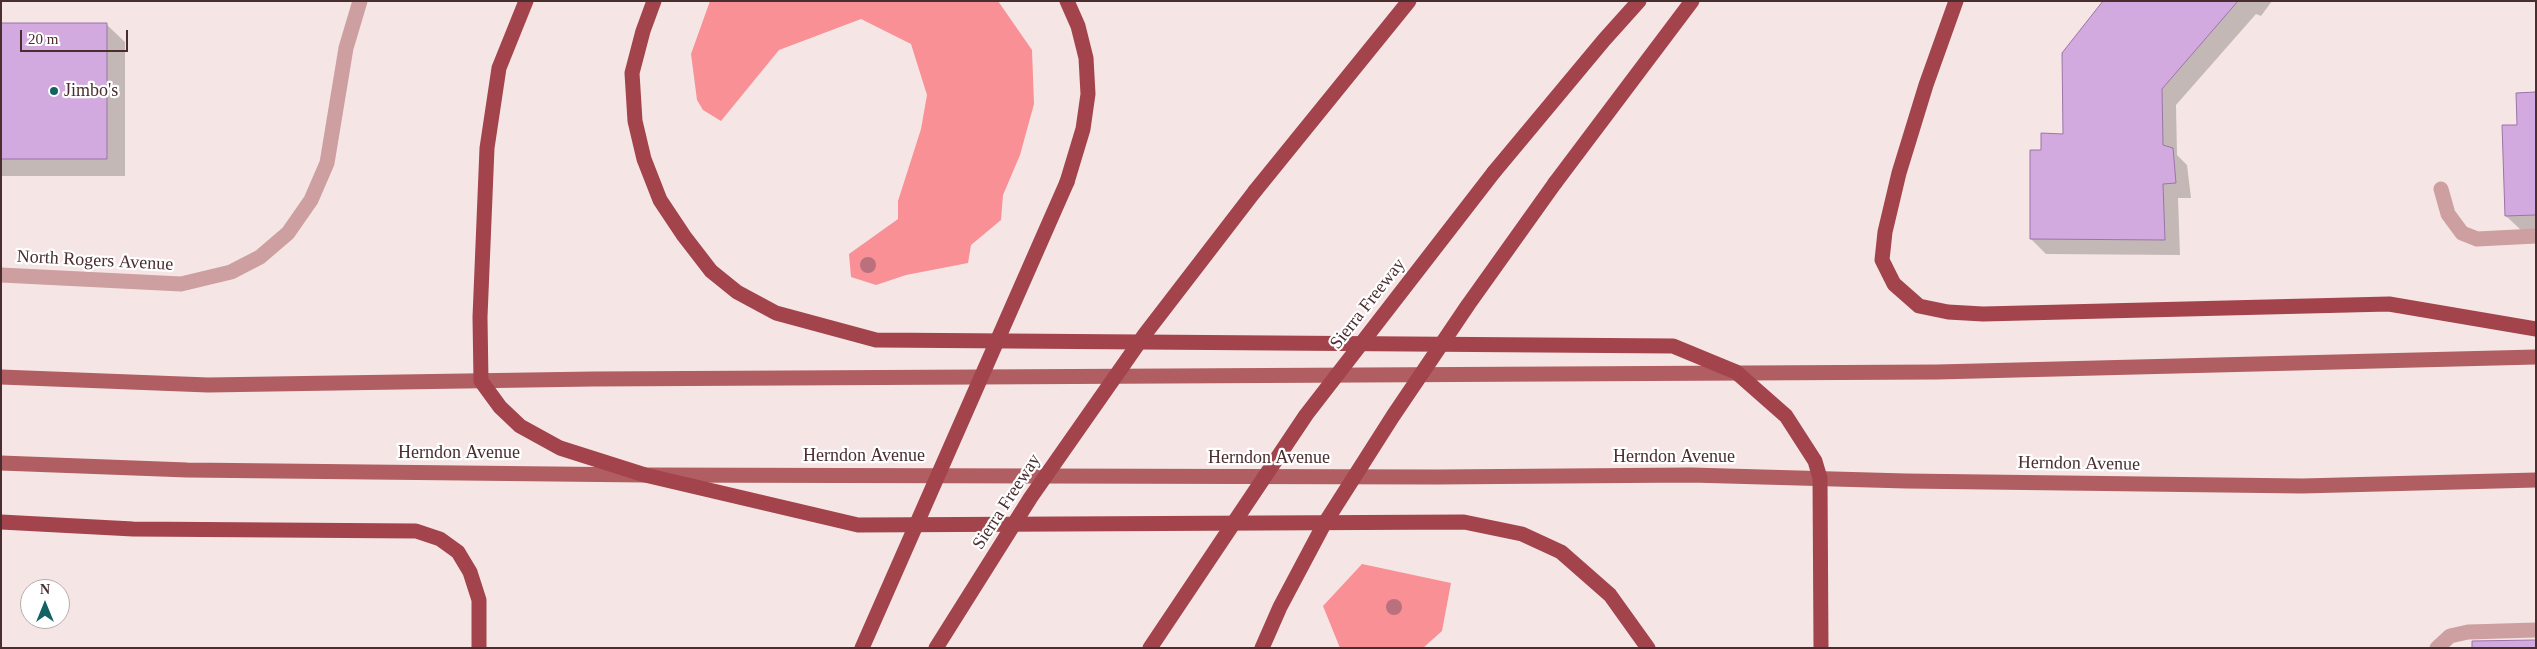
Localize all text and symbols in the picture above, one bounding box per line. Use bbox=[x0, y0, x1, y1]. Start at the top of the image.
scale bar bbox=[22, 20, 130, 52]
text: 20 m bbox=[28, 31, 58, 47]
place label: Jimbo's bbox=[64, 80, 118, 102]
marker: Jimbo's bbox=[48, 85, 60, 97]
street label: North Rogers Avenue bbox=[16, 246, 174, 276]
street label: Sierra Freeway bbox=[1326, 254, 1410, 354]
street label: Herndon Avenue bbox=[398, 442, 520, 464]
street label: Herndon Avenue bbox=[803, 445, 925, 467]
street label: Herndon Avenue bbox=[1613, 446, 1735, 468]
street label: Herndon Avenue bbox=[1208, 447, 1330, 469]
street label: Sierra Freeway bbox=[968, 450, 1046, 554]
street label: Herndon Avenue bbox=[2018, 452, 2140, 476]
north arrow bbox=[20, 579, 70, 629]
text: N bbox=[40, 582, 50, 597]

